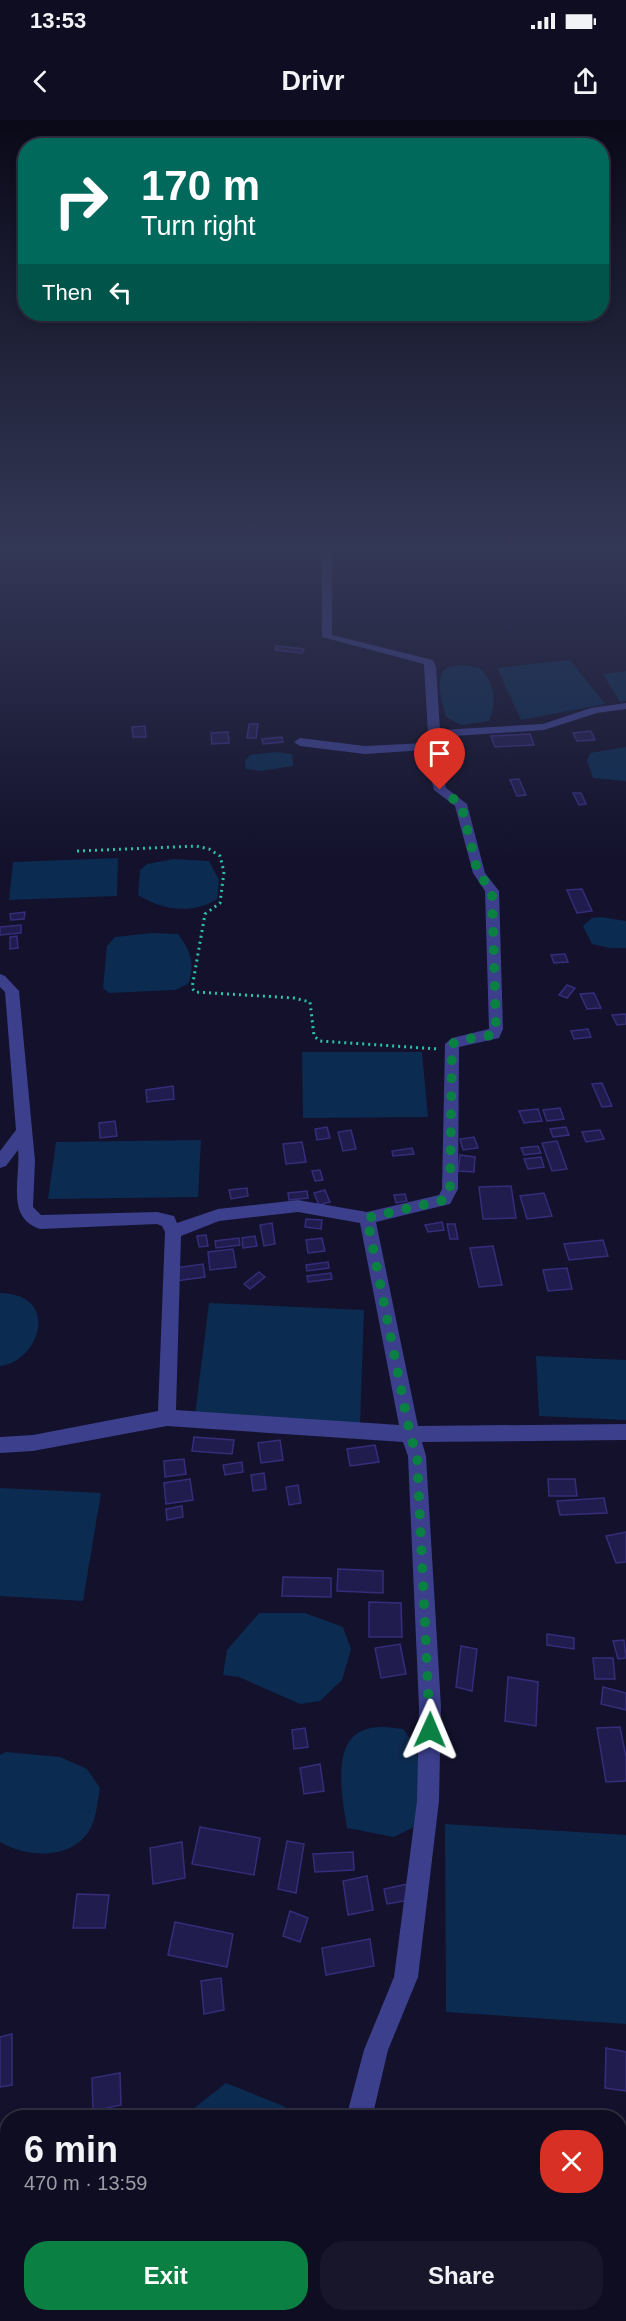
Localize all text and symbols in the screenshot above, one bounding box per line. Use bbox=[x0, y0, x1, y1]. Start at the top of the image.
text: 13:53 bbox=[30, 8, 86, 33]
icon: back bbox=[24, 65, 57, 98]
icon: share bbox=[569, 65, 602, 98]
text: Drivr bbox=[281, 66, 345, 96]
icon: right bbox=[42, 162, 120, 240]
text: 170 m bbox=[141, 162, 260, 209]
text: Turn right bbox=[141, 211, 256, 241]
icon: left bbox=[104, 276, 137, 309]
text: Then bbox=[42, 280, 92, 305]
pin bbox=[414, 728, 465, 790]
icon: arrive bbox=[423, 737, 456, 770]
position arrow bbox=[398, 1698, 462, 1762]
text: 6 min bbox=[24, 2129, 118, 2170]
button: close bbox=[540, 2130, 603, 2193]
text: 470 m · 13:59 bbox=[24, 2172, 147, 2194]
button: Exit bbox=[24, 2241, 308, 2310]
button: Share bbox=[320, 2241, 603, 2310]

